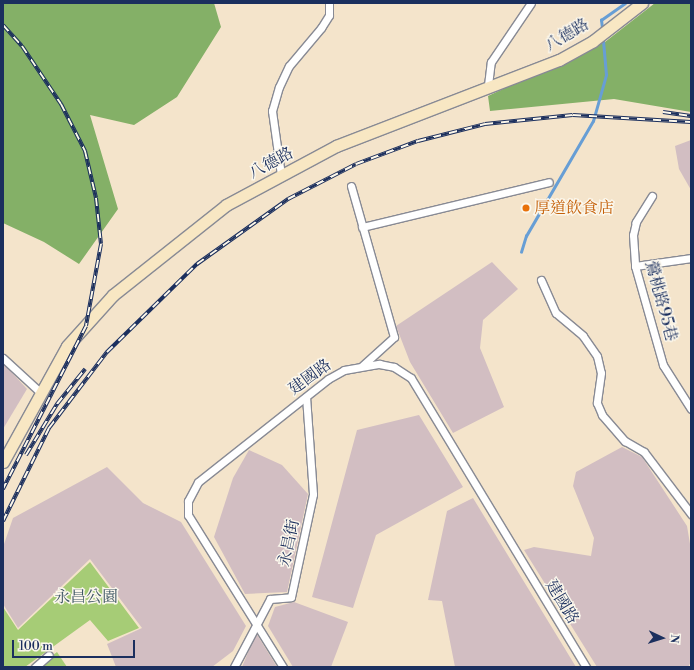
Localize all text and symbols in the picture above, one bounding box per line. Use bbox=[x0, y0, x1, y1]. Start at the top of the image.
street label: 八德路 bbox=[541, 15, 593, 55]
street label: 八德路 bbox=[245, 143, 297, 183]
place label: 厚道飲食店 bbox=[534, 198, 614, 218]
marker: 厚道飲食店 bbox=[521, 203, 531, 213]
street label: 鶯桃路95巷 bbox=[641, 259, 681, 343]
street label: 建國路 bbox=[285, 355, 335, 399]
street label: 永昌街 bbox=[275, 518, 303, 568]
street label: 建國路 bbox=[541, 576, 583, 628]
park label: 永昌公園 bbox=[54, 587, 118, 607]
north arrow bbox=[642, 618, 682, 658]
scale bar bbox=[14, 632, 137, 658]
text: N bbox=[667, 634, 681, 644]
text: 100 m bbox=[19, 639, 53, 654]

